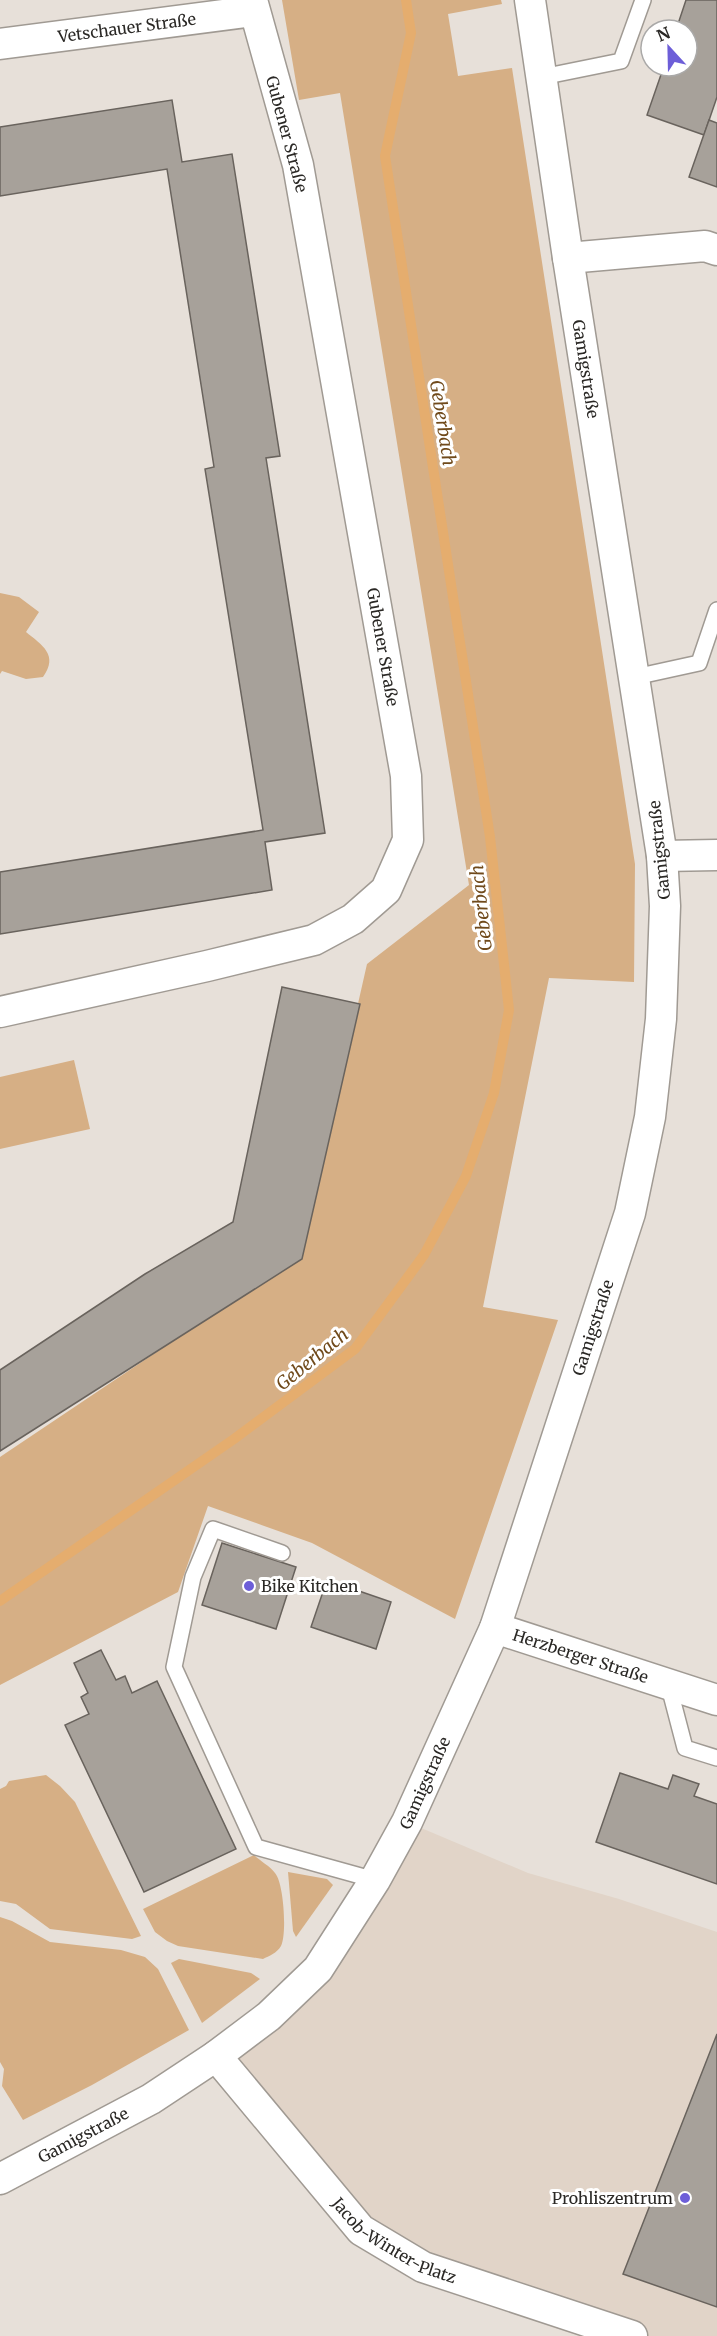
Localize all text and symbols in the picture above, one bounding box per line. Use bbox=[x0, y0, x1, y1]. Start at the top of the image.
street label: Vetschauer Straße bbox=[56, 9, 197, 46]
north arrow bbox=[639, 18, 699, 78]
text: N bbox=[654, 22, 673, 46]
street label: Gubener Straße bbox=[262, 73, 312, 195]
street label: Gamigstraße bbox=[568, 318, 604, 420]
water label: Geberbach bbox=[425, 378, 461, 468]
street label: Gubener Straße bbox=[363, 586, 403, 708]
street label: Gamigstraße bbox=[644, 800, 674, 900]
water label: Geberbach bbox=[465, 864, 497, 952]
street label: Gamigstraße bbox=[568, 1277, 618, 1378]
water label: Geberbach bbox=[271, 1323, 353, 1395]
place label: Bike Kitchen bbox=[261, 1576, 359, 1596]
marker: Bike Kitchen bbox=[242, 1579, 256, 1593]
street label: Herzberger Straße bbox=[510, 1624, 651, 1687]
street label: Gamigstraße bbox=[395, 1733, 454, 1833]
street label: Gamigstraße bbox=[34, 2103, 132, 2167]
place label: Prohliszentrum bbox=[552, 2188, 673, 2208]
marker: Prohliszentrum bbox=[678, 2191, 692, 2205]
street label: Jacob-Winter-Platz bbox=[327, 2192, 459, 2287]

